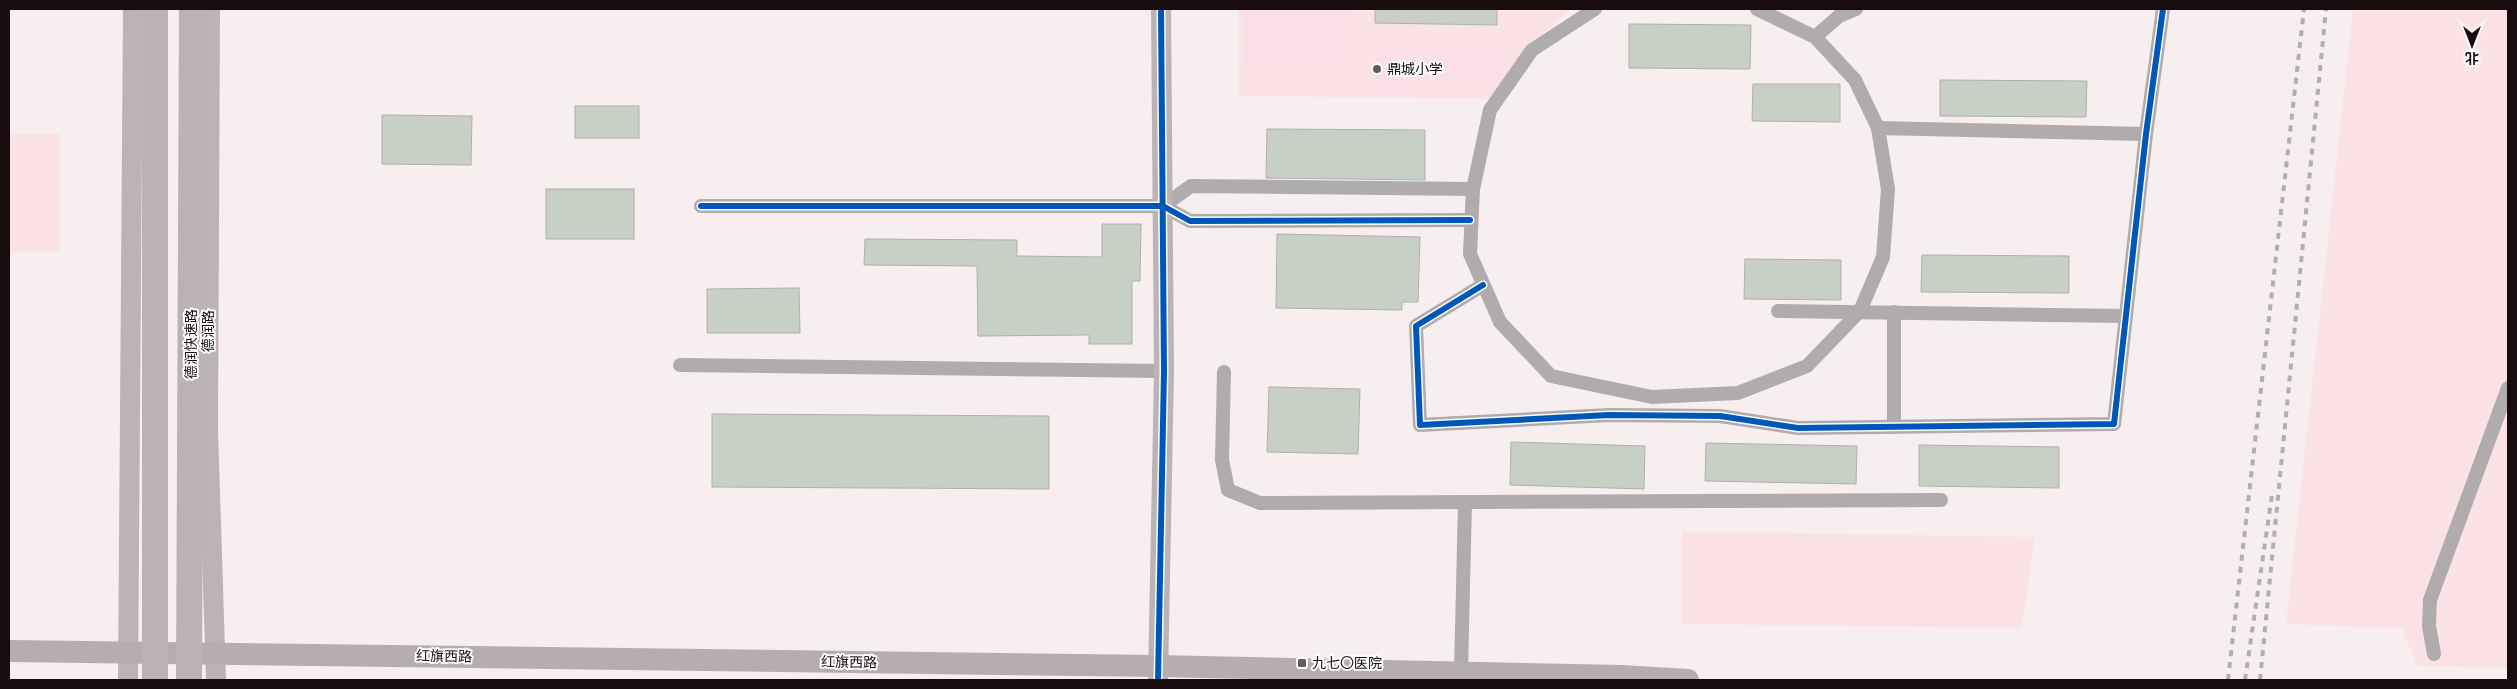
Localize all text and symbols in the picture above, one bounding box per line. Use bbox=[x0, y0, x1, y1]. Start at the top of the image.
north arrow bbox=[2447, 20, 2497, 70]
text: 北 bbox=[2465, 49, 2479, 67]
place label: 鼎城小学 bbox=[1387, 60, 1443, 78]
marker: 鼎城小学 bbox=[1371, 63, 1383, 75]
street label: 德润快速路 bbox=[182, 309, 200, 379]
street label: 德润路 bbox=[199, 310, 217, 352]
street label: 红旗西路 bbox=[416, 647, 472, 665]
street label: 红旗西路 bbox=[821, 653, 877, 671]
place label: 九七〇医院 bbox=[1312, 654, 1382, 672]
marker: 九七〇医院 bbox=[1296, 657, 1308, 669]

